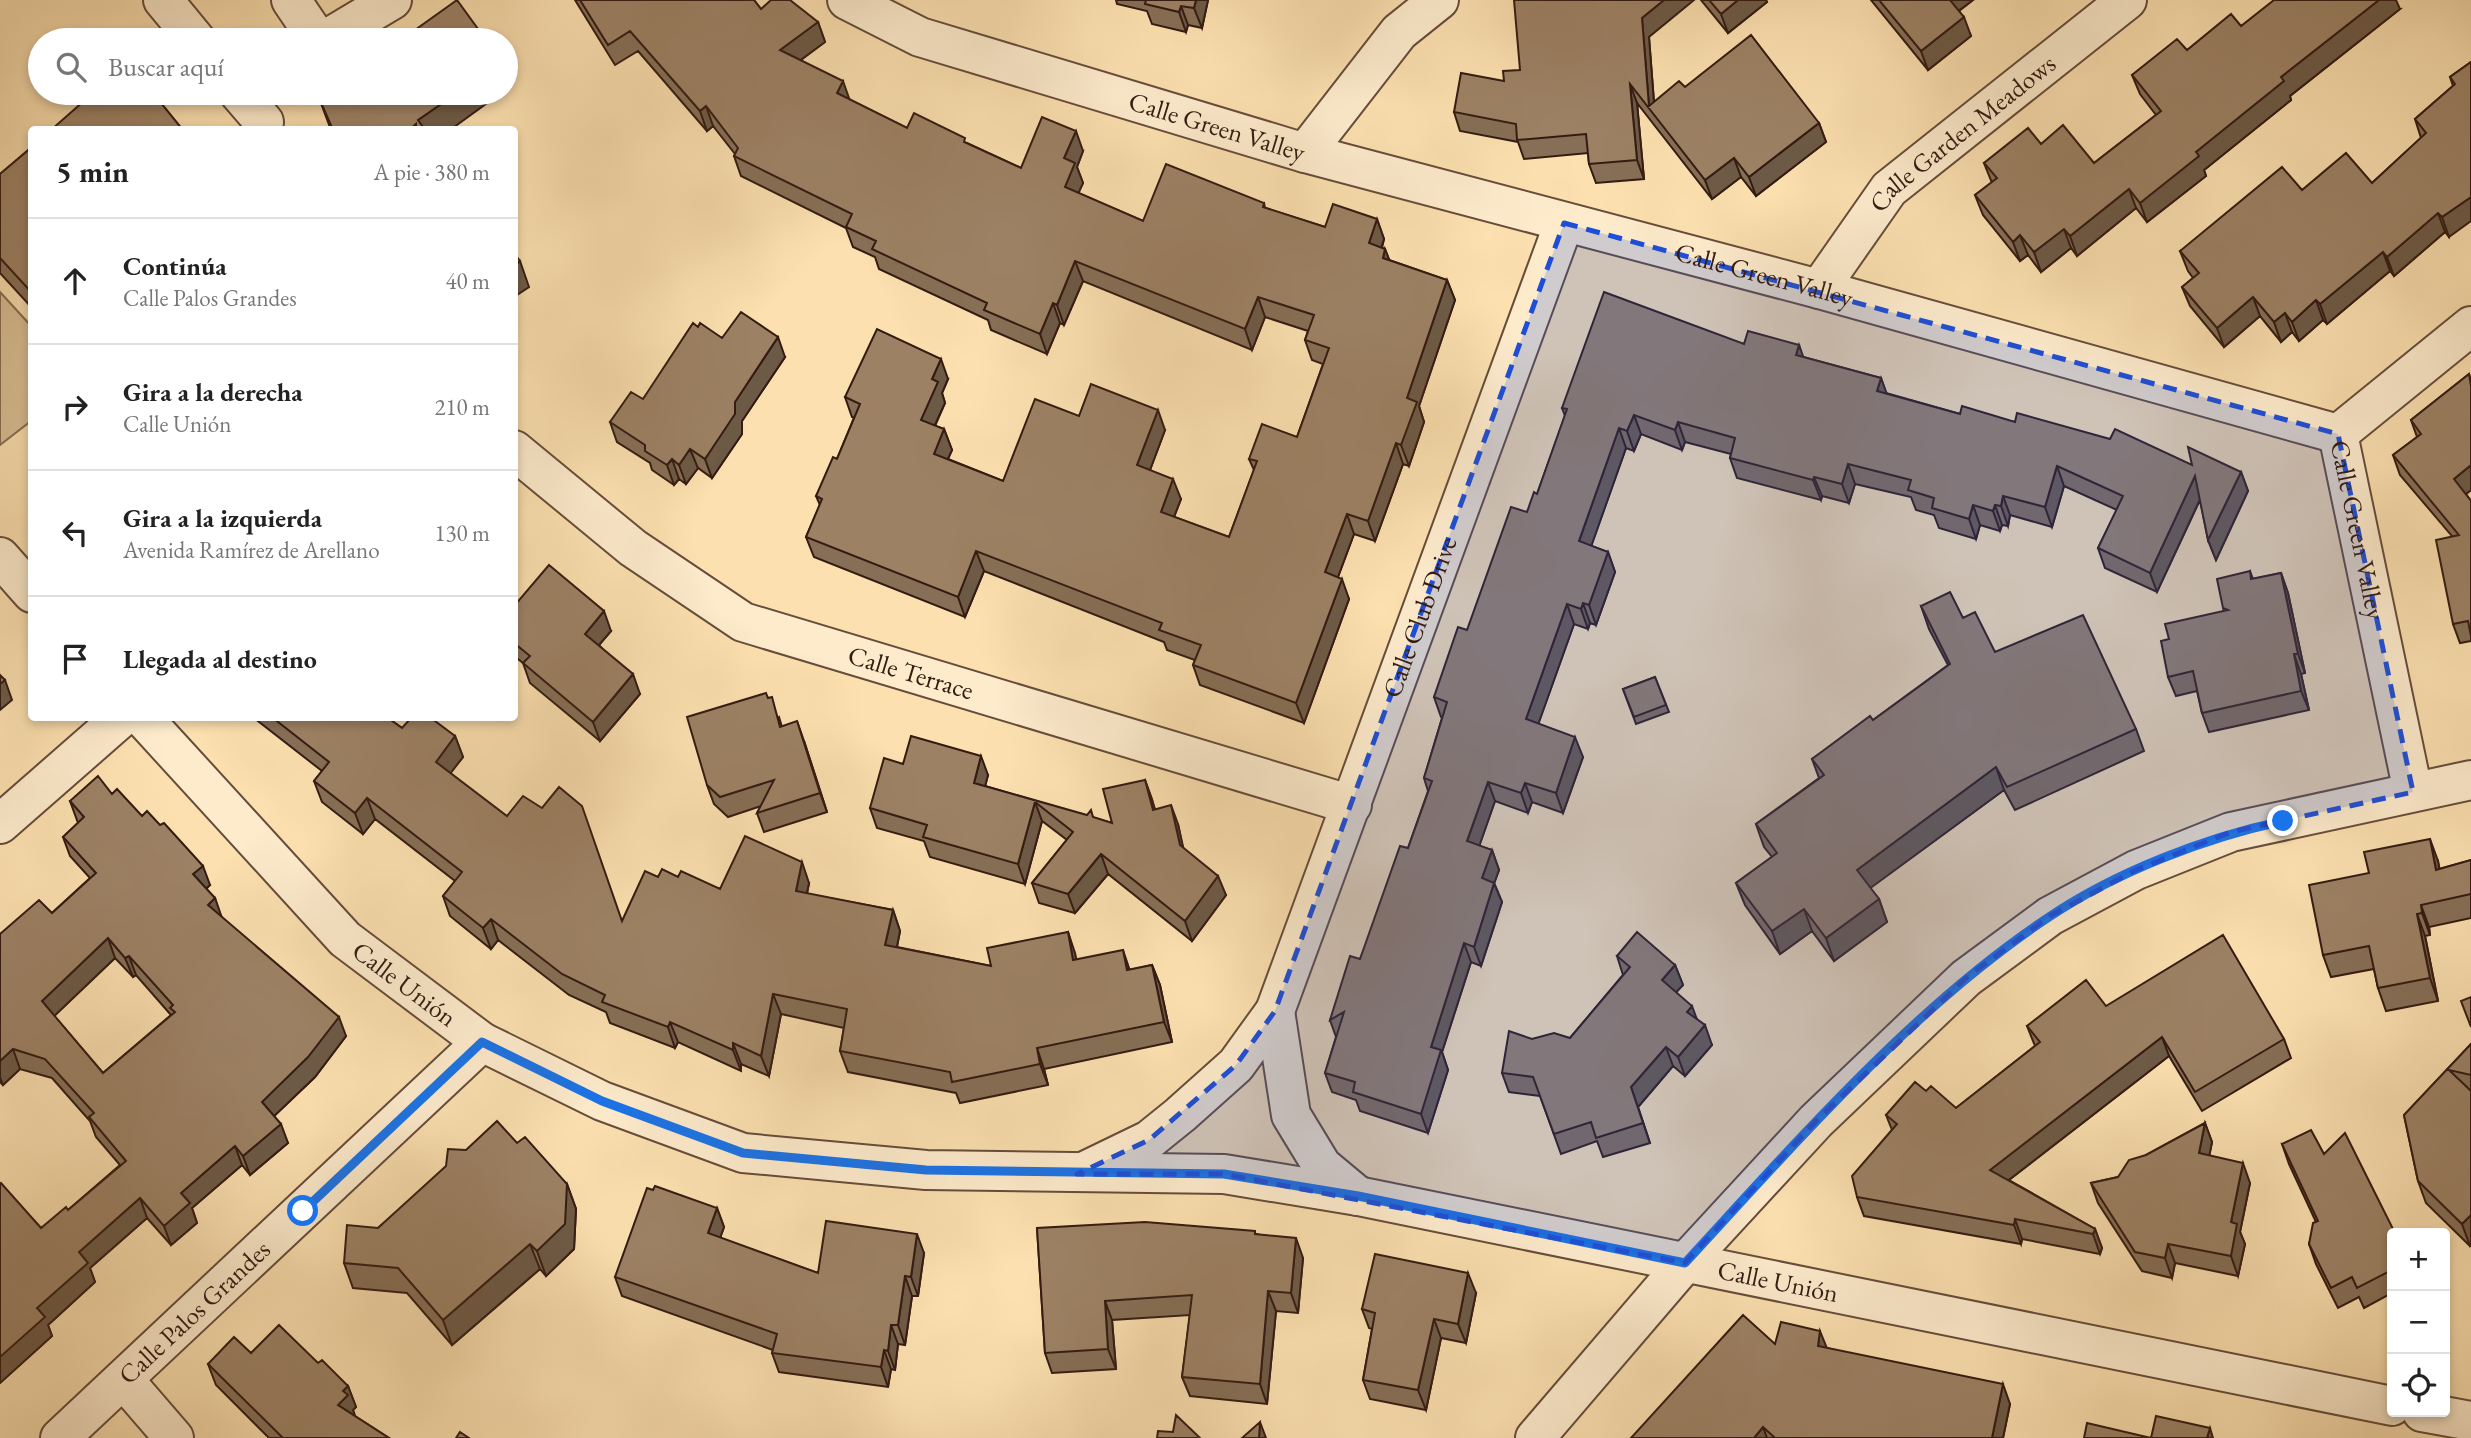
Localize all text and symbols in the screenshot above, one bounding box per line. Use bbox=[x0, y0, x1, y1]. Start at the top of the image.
search box bbox=[28, 28, 518, 105]
street label: Calle Garden Meadows bbox=[1861, 46, 2062, 219]
icon: search bbox=[52, 48, 90, 86]
text: Buscar aquí bbox=[108, 50, 224, 84]
street label: Calle Green Valley bbox=[1125, 84, 1310, 169]
text: 5 min bbox=[56, 152, 129, 191]
text: A pie · 380 m bbox=[374, 157, 490, 187]
street label: Calle Green Valley bbox=[1672, 235, 1858, 315]
text: Continúa bbox=[123, 249, 227, 283]
icon: ahead bbox=[56, 262, 94, 300]
text: 40 m bbox=[445, 266, 490, 296]
text: Calle Palos Grandes bbox=[123, 283, 297, 313]
text: Gira a la derecha bbox=[123, 375, 303, 409]
icon: right bbox=[56, 388, 94, 426]
text: 210 m bbox=[434, 392, 490, 422]
text: Calle Unión bbox=[123, 409, 231, 439]
street label: Calle Green Valley bbox=[2323, 437, 2394, 623]
text: Gira a la izquierda bbox=[123, 501, 322, 535]
icon: left bbox=[56, 514, 94, 552]
text: 130 m bbox=[434, 518, 490, 548]
street label: Calle Club Drive bbox=[1374, 532, 1465, 702]
text: Avenida Ramírez de Arellano bbox=[123, 535, 380, 565]
street label: Calle Terrace bbox=[844, 638, 978, 707]
icon: arrive bbox=[56, 640, 94, 678]
text: Llegada al destino bbox=[123, 642, 317, 676]
route end bbox=[2267, 805, 2298, 836]
street label: Calle Unión bbox=[345, 933, 464, 1034]
route start bbox=[287, 1195, 318, 1226]
map controls bbox=[2387, 1228, 2450, 1417]
button: + bbox=[2387, 1228, 2450, 1291]
street label: Calle Palos Grandes bbox=[111, 1233, 277, 1392]
street label: Calle Unión bbox=[1715, 1252, 1842, 1310]
button: − bbox=[2387, 1291, 2450, 1354]
button: locate bbox=[2387, 1354, 2450, 1417]

